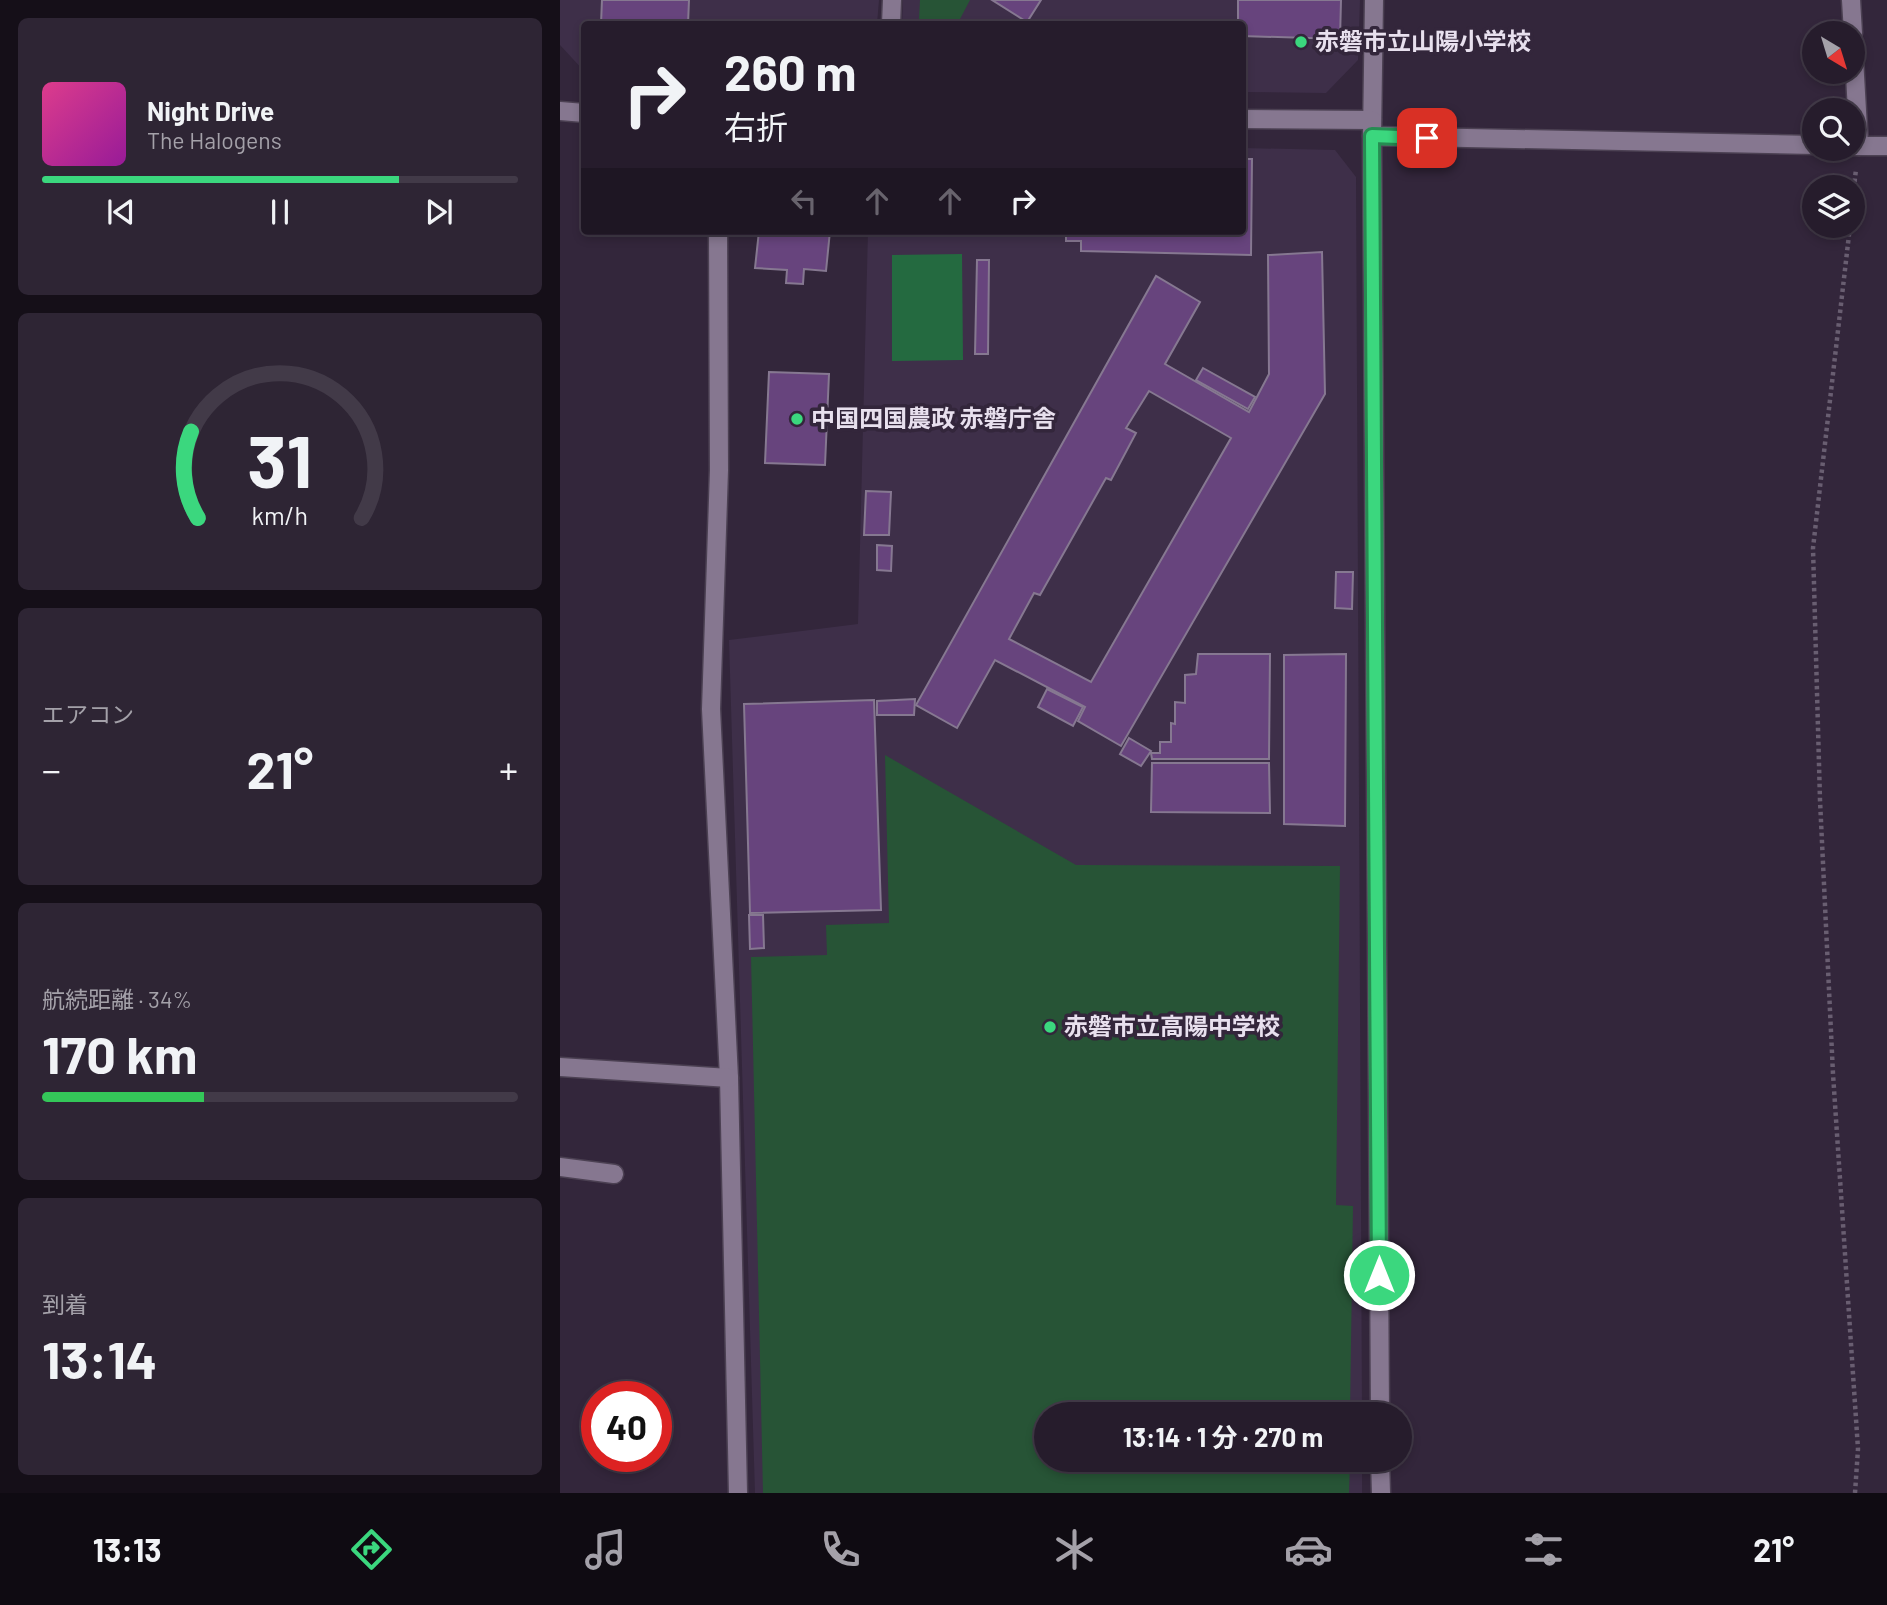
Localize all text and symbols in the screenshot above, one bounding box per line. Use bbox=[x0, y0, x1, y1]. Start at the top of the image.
north arrow bbox=[1802, 21, 1866, 84]
map controls bbox=[1802, 21, 1865, 238]
place label: 赤磐市立山陽小学校 bbox=[1315, 26, 1531, 55]
marker: 赤磐市立山陽小学校 bbox=[1293, 34, 1309, 50]
text: 260 m bbox=[724, 42, 856, 101]
icon: right bbox=[609, 49, 700, 140]
text: Night Drive bbox=[147, 95, 274, 126]
button: search bbox=[1802, 98, 1865, 161]
text: 右折 bbox=[724, 107, 788, 145]
pin bbox=[1397, 108, 1457, 168]
icon: arrive bbox=[1408, 119, 1446, 157]
text: The Halogens bbox=[147, 126, 282, 154]
button: layers bbox=[1802, 175, 1865, 238]
icon: left bbox=[785, 182, 823, 220]
icon: ahead bbox=[858, 182, 896, 220]
icon: ahead bbox=[931, 182, 969, 220]
icon: right bbox=[1004, 182, 1042, 220]
icon: previous bbox=[102, 193, 140, 231]
icon: pause bbox=[261, 193, 299, 231]
icon: next bbox=[420, 193, 458, 231]
place label: 中国四国農政 赤磐庁舎 bbox=[811, 403, 1056, 432]
marker: 中国四国農政 赤磐庁舎 bbox=[789, 411, 805, 427]
text: 31 bbox=[248, 415, 312, 503]
text: km/h bbox=[252, 499, 308, 529]
text: エアコン bbox=[42, 700, 134, 728]
text: 21° bbox=[247, 737, 313, 799]
text: − bbox=[42, 746, 61, 792]
text: + bbox=[499, 746, 518, 792]
text: 航続距離 · 34% bbox=[42, 985, 192, 1013]
place label: 赤磐市立高陽中学校 bbox=[1064, 1011, 1280, 1040]
marker: 赤磐市立高陽中学校 bbox=[1042, 1019, 1058, 1035]
text: 170 km bbox=[42, 1022, 197, 1084]
position arrow bbox=[1342, 1238, 1416, 1312]
text: 到着 bbox=[42, 1290, 88, 1318]
text: 13:14 bbox=[42, 1327, 157, 1389]
speed limit sign: 40 bbox=[581, 1381, 672, 1472]
text: 13:14 · 1 分 · 270 m bbox=[1123, 1421, 1323, 1452]
icon: directions bbox=[347, 1525, 396, 1574]
icon: music bbox=[581, 1525, 630, 1574]
icon: phone bbox=[816, 1525, 865, 1574]
icon: climate bbox=[1050, 1525, 1099, 1574]
icon: car bbox=[1284, 1525, 1333, 1574]
icon: filters bbox=[1519, 1525, 1568, 1574]
text: 13:13 bbox=[93, 1530, 162, 1568]
text: 21° bbox=[1753, 1530, 1794, 1568]

